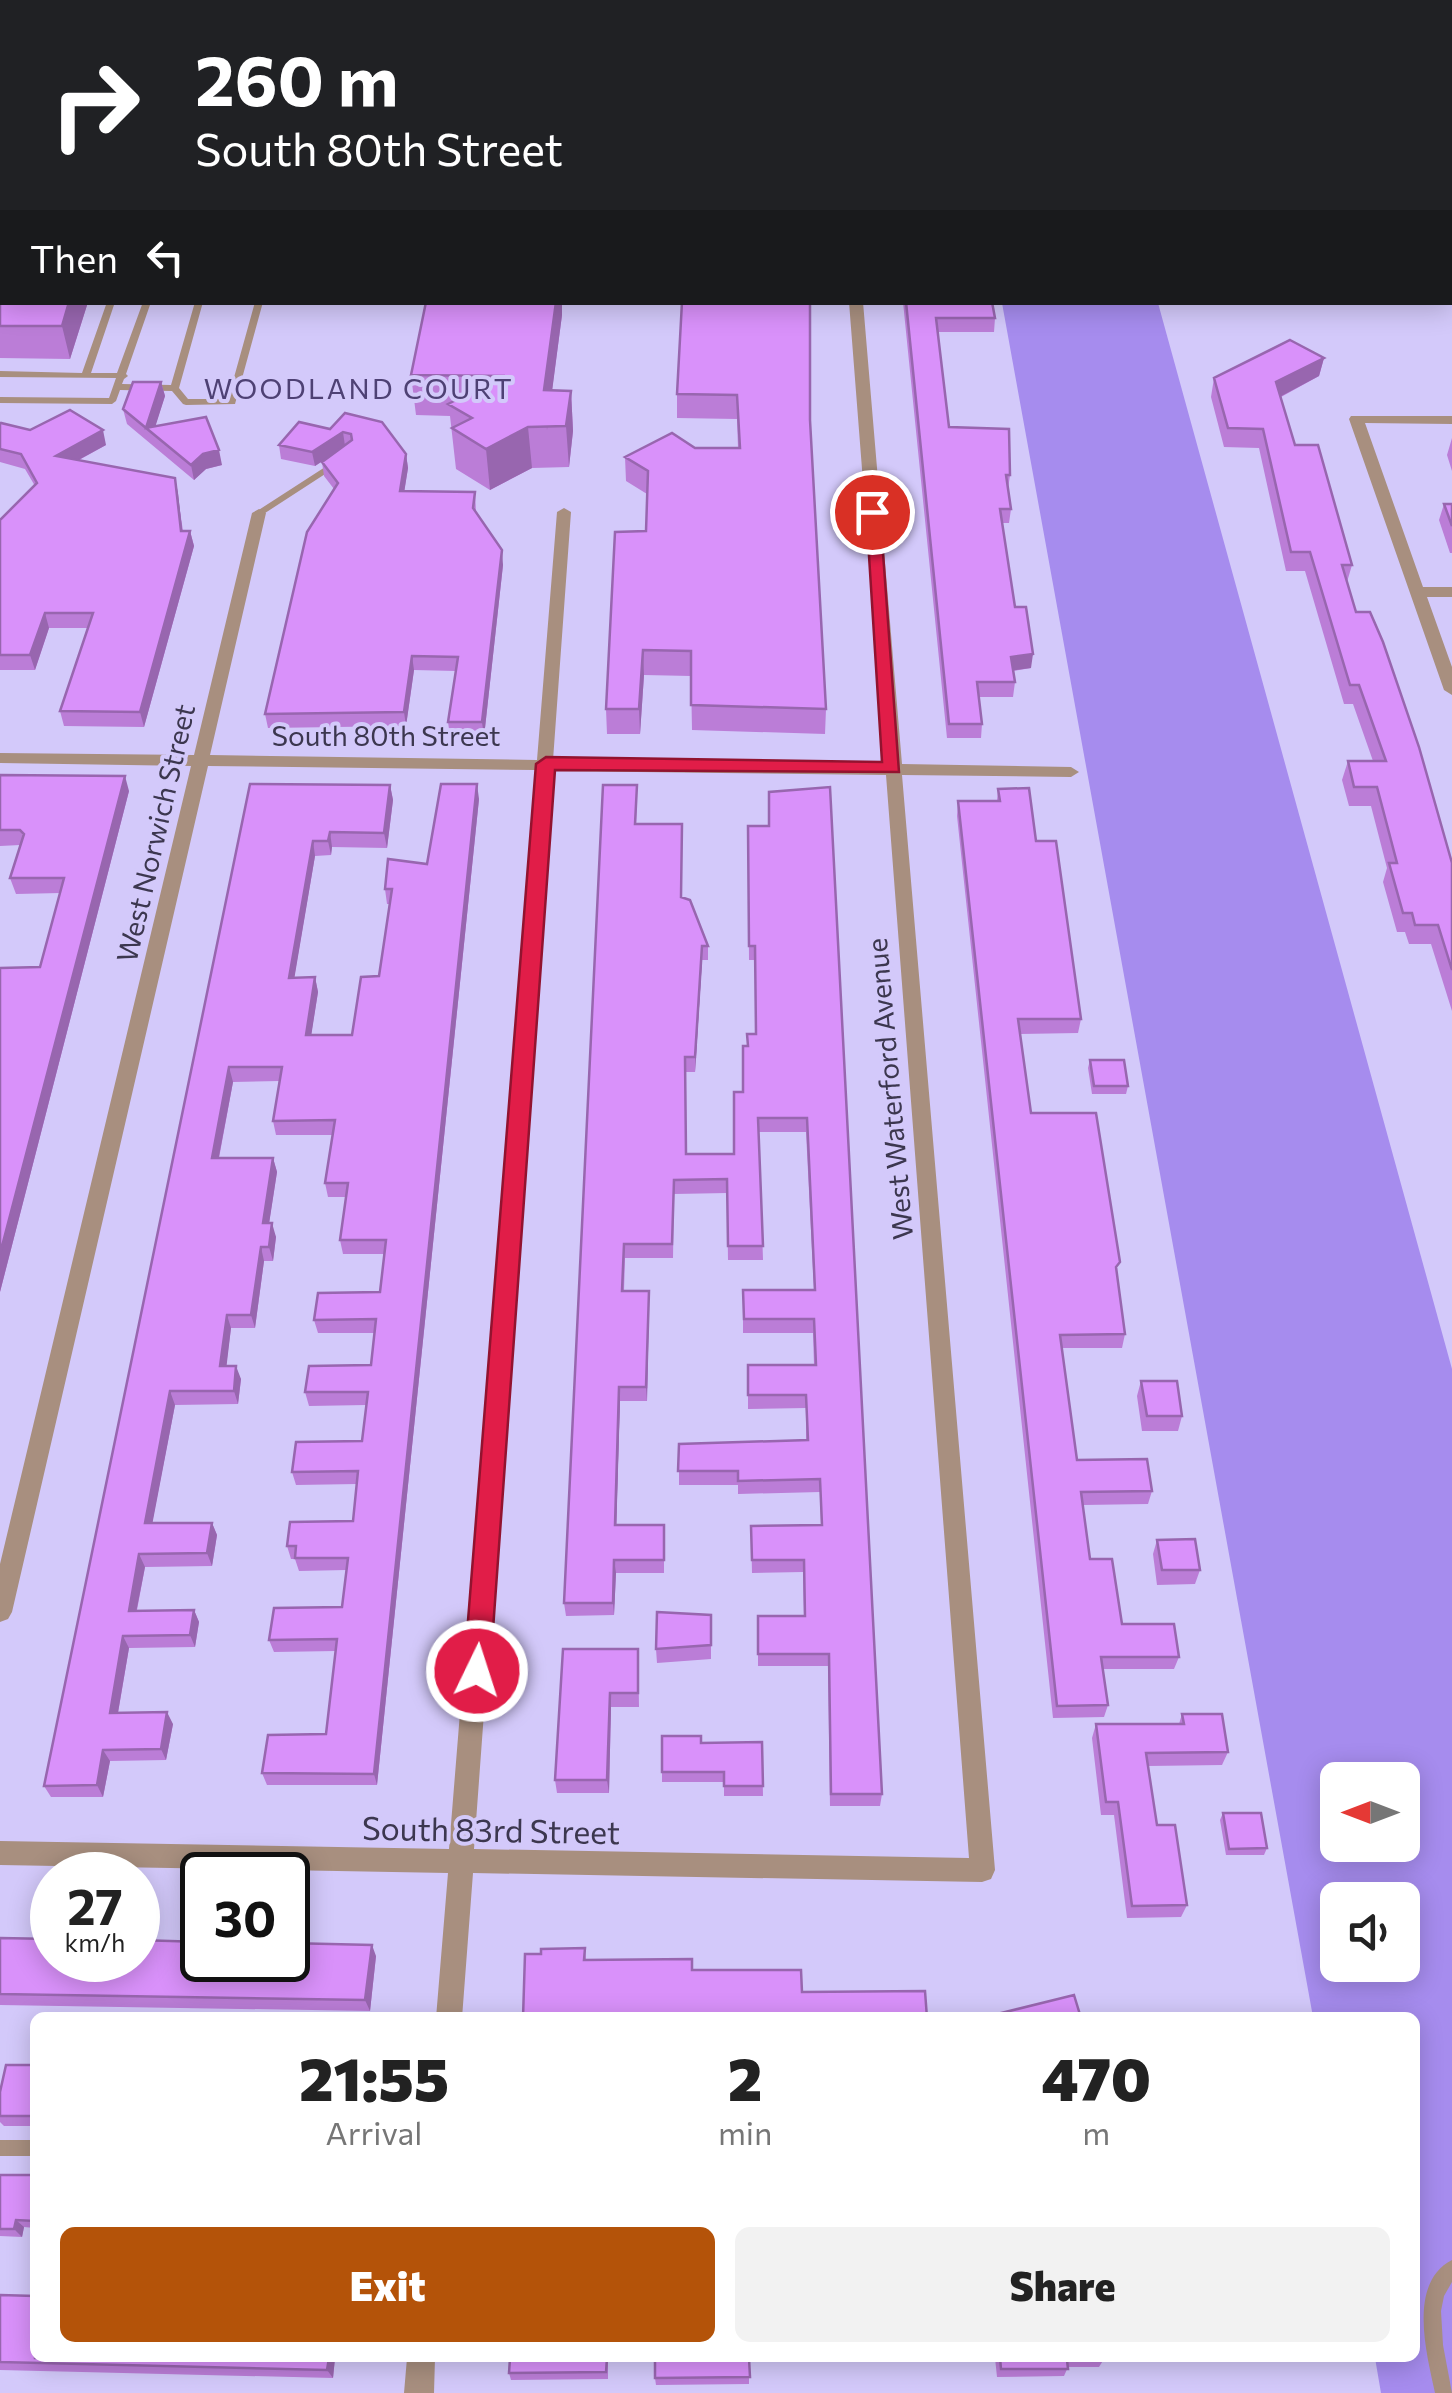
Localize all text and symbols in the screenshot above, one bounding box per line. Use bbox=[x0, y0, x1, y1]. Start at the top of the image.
text: 260 m bbox=[195, 35, 399, 120]
icon: right bbox=[30, 40, 160, 170]
text: South 80th Street bbox=[195, 120, 563, 175]
icon: left bbox=[138, 230, 193, 285]
text: Then bbox=[30, 234, 118, 281]
district label: WOODLAND COURT bbox=[204, 371, 514, 405]
pin bbox=[830, 470, 915, 555]
icon: arrive bbox=[845, 485, 900, 540]
street label: West Norwich Street bbox=[109, 701, 201, 965]
street label: South 80th Street bbox=[272, 718, 500, 752]
street label: West Waterford Avenue bbox=[859, 937, 919, 1241]
position arrow bbox=[425, 1619, 529, 1723]
north arrow bbox=[1320, 1762, 1420, 1862]
map controls bbox=[1320, 1762, 1420, 1982]
street label: South 83rd Street bbox=[362, 1807, 620, 1851]
speed limit sign: 30 bbox=[180, 1852, 310, 1982]
text: 27 bbox=[67, 1874, 123, 1935]
button: sound bbox=[1320, 1882, 1420, 1982]
text: km/h bbox=[65, 1927, 125, 1957]
text: 21:55 bbox=[299, 2040, 449, 2113]
text: 2 bbox=[728, 2040, 763, 2113]
text: 470 bbox=[1041, 2040, 1151, 2113]
text: Arrival bbox=[326, 2112, 422, 2152]
text: min bbox=[718, 2112, 772, 2152]
text: m bbox=[1082, 2112, 1110, 2152]
button: Exit bbox=[60, 2227, 715, 2342]
button: Share bbox=[735, 2227, 1390, 2342]

